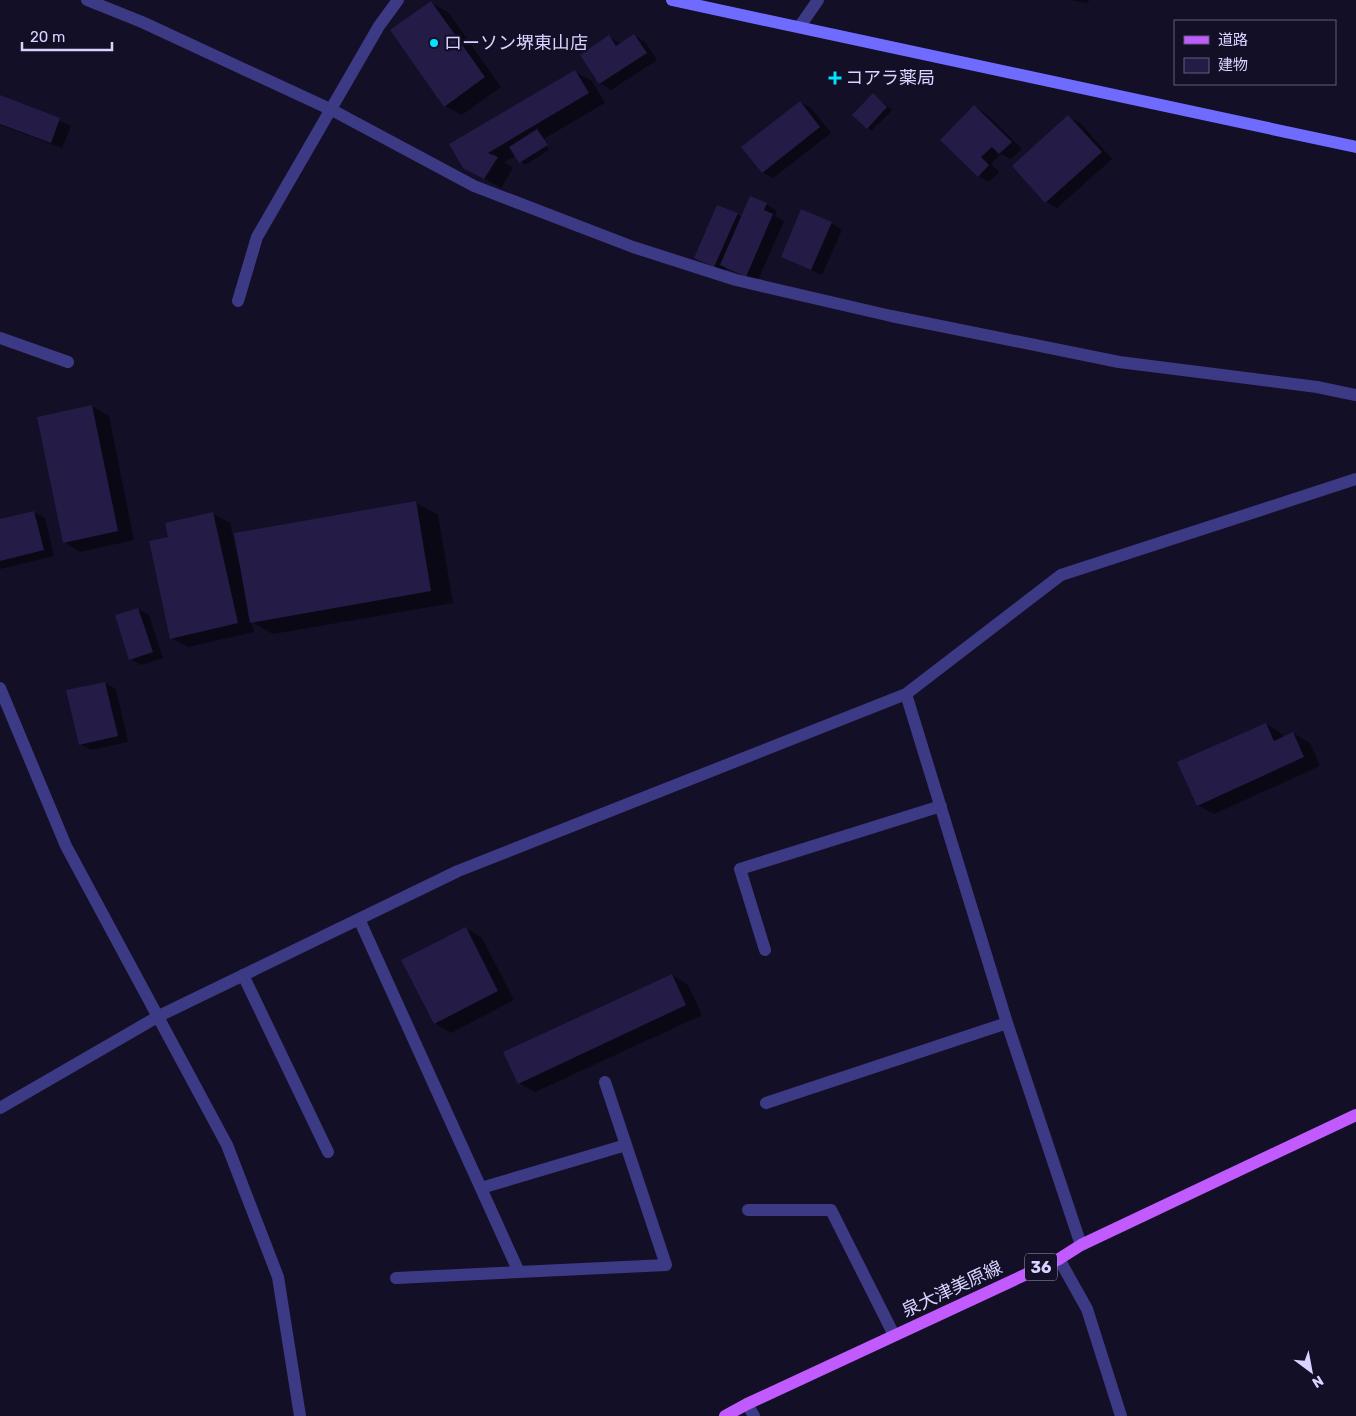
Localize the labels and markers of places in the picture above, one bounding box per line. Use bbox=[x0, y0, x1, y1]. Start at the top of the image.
place label: ローソン堺東山店 bbox=[444, 32, 588, 54]
marker: ローソン堺東山店 bbox=[428, 37, 440, 49]
place label: コアラ薬局 bbox=[845, 67, 935, 89]
marker: コアラ薬局 bbox=[829, 72, 841, 84]

